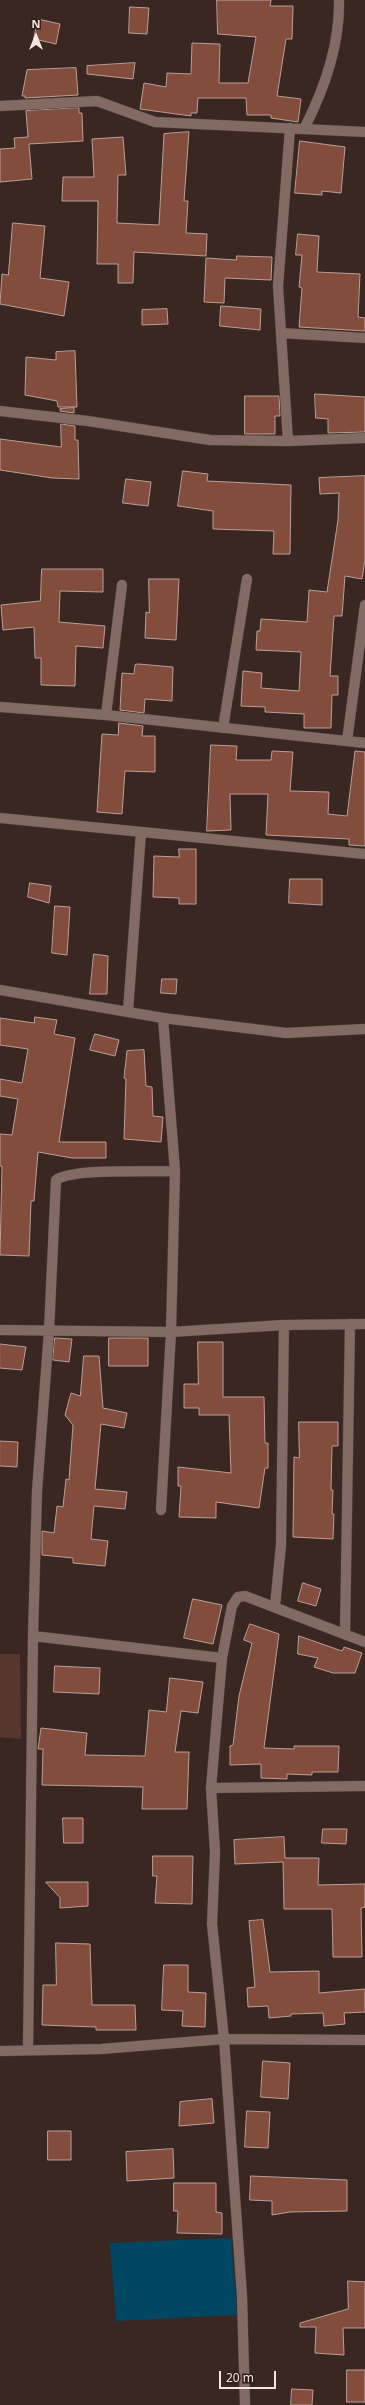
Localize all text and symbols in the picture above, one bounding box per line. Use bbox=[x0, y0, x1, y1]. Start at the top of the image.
north arrow bbox=[16, 16, 56, 56]
text: N bbox=[32, 16, 40, 31]
scale bar bbox=[221, 2363, 278, 2389]
text: 20 m bbox=[226, 2369, 254, 2386]

